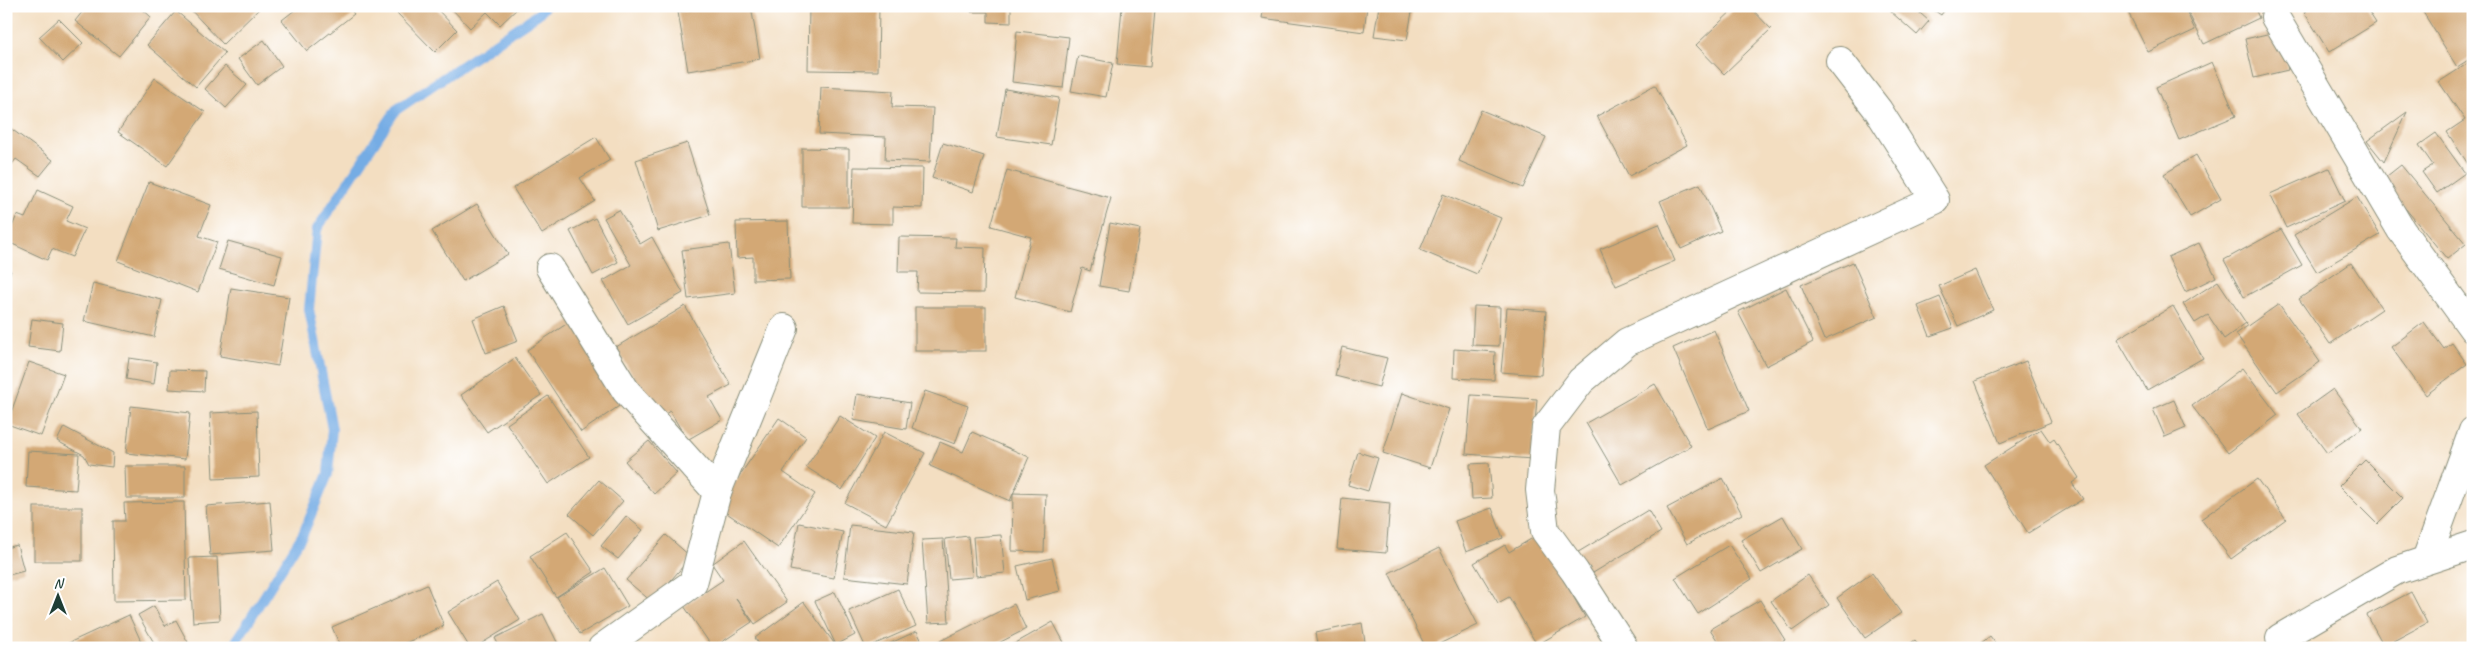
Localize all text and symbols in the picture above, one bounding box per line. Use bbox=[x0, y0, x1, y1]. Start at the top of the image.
north arrow bbox=[32, 572, 82, 622]
text: N bbox=[54, 575, 65, 592]

